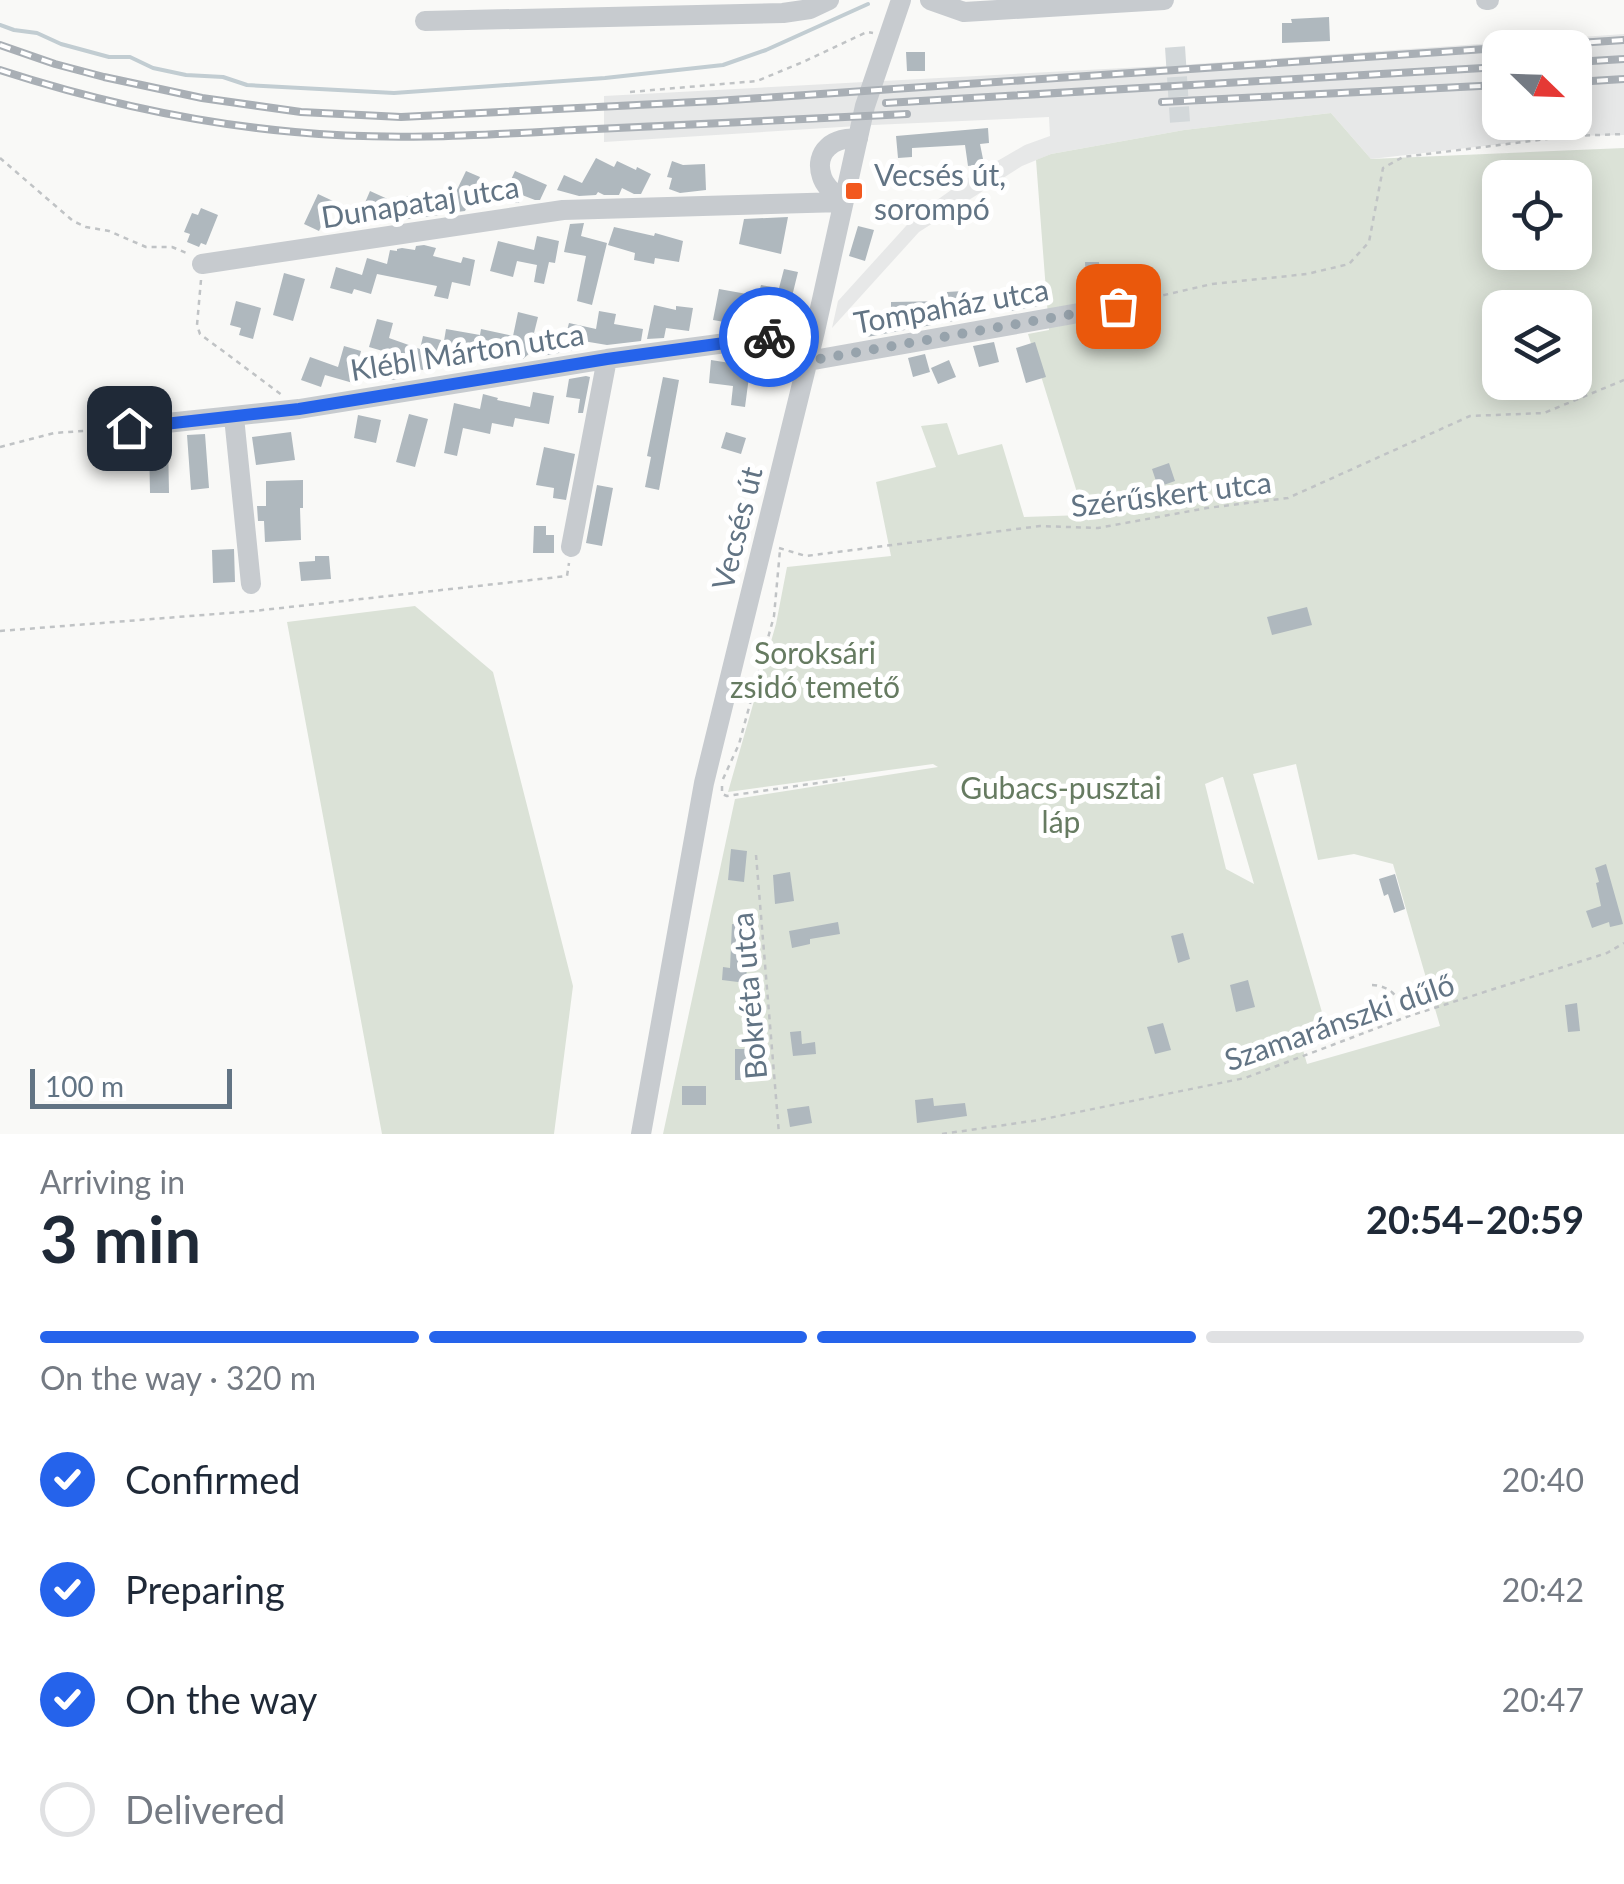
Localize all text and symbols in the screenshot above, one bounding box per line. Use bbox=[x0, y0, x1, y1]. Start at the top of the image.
north arrow bbox=[1482, 30, 1592, 140]
map controls bbox=[1482, 30, 1592, 400]
place label: Vecsés út, sorompó bbox=[874, 156, 1006, 226]
button: locate bbox=[1482, 160, 1592, 270]
street label: Dunapataj utca bbox=[319, 168, 521, 234]
marker: Vecsés út, sorompó bbox=[843, 180, 865, 202]
pin bbox=[1076, 264, 1161, 349]
street label: Tompaház utca bbox=[851, 270, 1051, 340]
icon: bag bbox=[1091, 279, 1146, 334]
courier bbox=[719, 287, 819, 387]
button: layers bbox=[1482, 290, 1592, 400]
icon: bike bbox=[742, 310, 797, 365]
street label: Klébl Márton utca bbox=[347, 315, 587, 387]
pin bbox=[87, 386, 172, 471]
icon: home bbox=[102, 401, 157, 456]
street label: Vecsés út bbox=[703, 463, 769, 593]
street label: Szérűskert utca bbox=[1069, 463, 1273, 523]
park label: Soroksári zsidó temető bbox=[730, 634, 900, 704]
park label: Gubacs-pusztai láp bbox=[960, 769, 1162, 839]
street label: Bokréta utca bbox=[723, 911, 773, 1081]
street label: Szamaránszki dűlő bbox=[1219, 965, 1459, 1077]
scale bar bbox=[30, 1064, 232, 1108]
text: 100 m bbox=[45, 1069, 124, 1103]
text: Arriving in bbox=[40, 1162, 185, 1201]
text: 20:54–20:59 bbox=[1366, 1196, 1584, 1242]
text: 3 min bbox=[40, 1199, 201, 1277]
text: On the way · 320 m bbox=[40, 1358, 316, 1397]
icon: check bbox=[40, 1452, 95, 1507]
text: Confirmed bbox=[125, 1456, 301, 1502]
text: 20:40 bbox=[1502, 1460, 1584, 1499]
icon: check bbox=[40, 1562, 95, 1617]
text: Preparing bbox=[125, 1566, 285, 1612]
text: 20:42 bbox=[1502, 1570, 1584, 1609]
icon: check bbox=[40, 1672, 95, 1727]
text: On the way bbox=[125, 1676, 317, 1722]
text: 20:47 bbox=[1502, 1680, 1584, 1719]
text: Delivered bbox=[125, 1786, 285, 1832]

